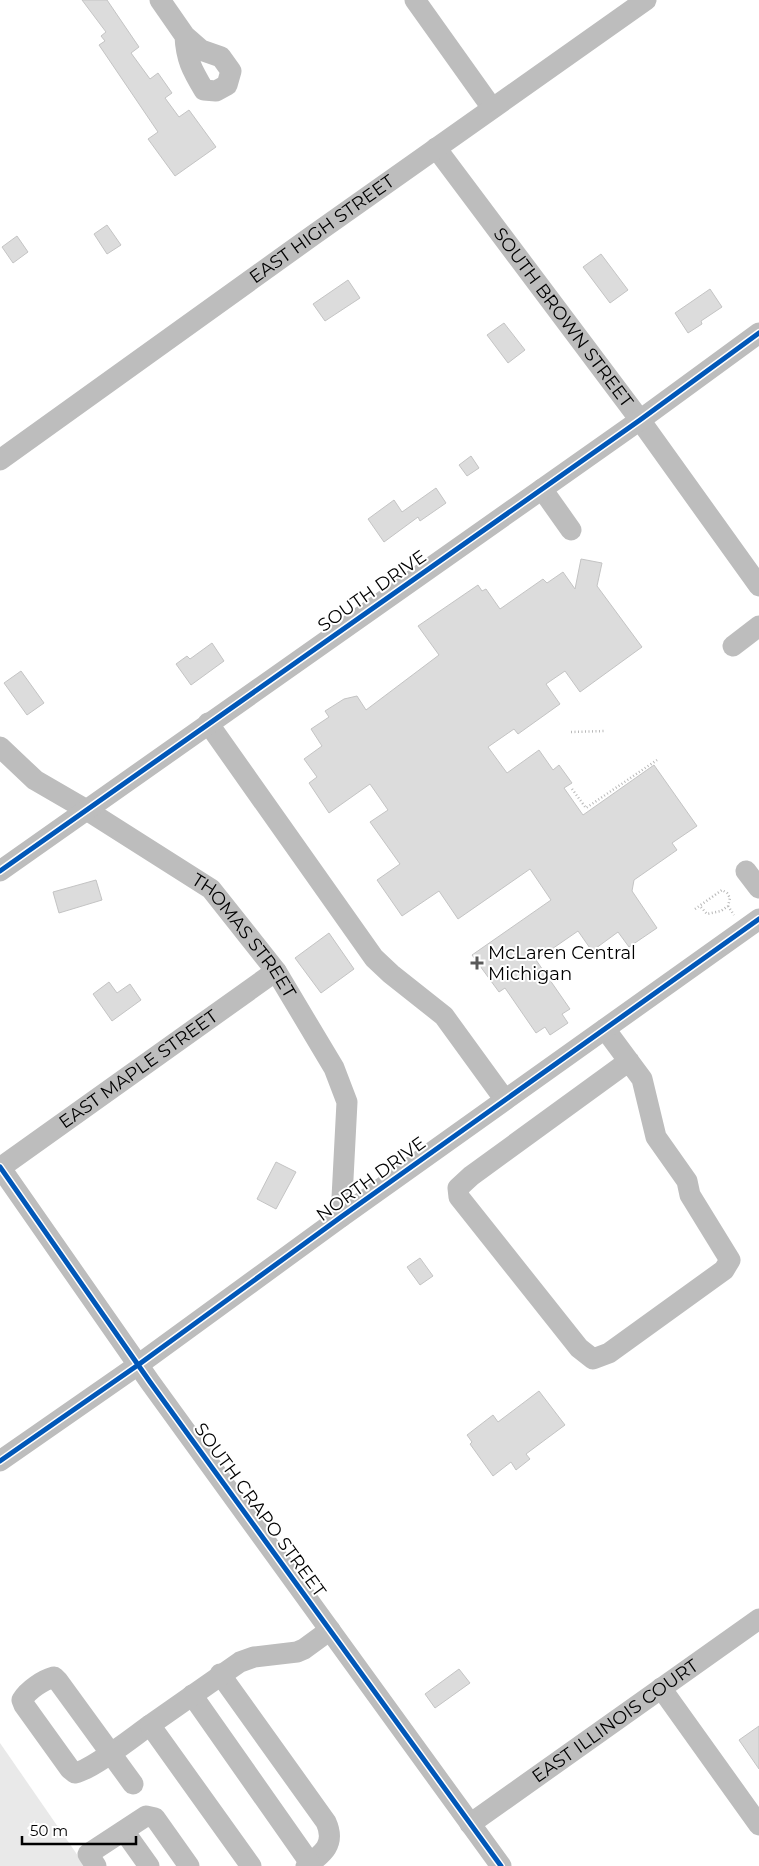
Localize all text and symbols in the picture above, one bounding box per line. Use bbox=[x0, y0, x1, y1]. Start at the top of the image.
street label: EAST HIGH STREET bbox=[245, 170, 399, 288]
street label: SOUTH BROWN STREET bbox=[489, 223, 638, 412]
street label: SOUTH DRIVE bbox=[314, 545, 430, 637]
street label: THOMAS STREET bbox=[188, 869, 301, 1003]
place label: McLaren Central Michigan bbox=[488, 942, 636, 985]
marker: McLaren Central Michigan bbox=[470, 956, 484, 970]
street label: EAST MAPLE STREET bbox=[55, 1005, 223, 1133]
street label: NORTH DRIVE bbox=[312, 1132, 430, 1226]
street label: SOUTH CRAPO STREET bbox=[189, 1419, 331, 1602]
street label: EAST ILLINOIS COURT bbox=[528, 1654, 703, 1787]
scale bar bbox=[22, 1814, 136, 1846]
text: 50 m bbox=[30, 1821, 68, 1840]

